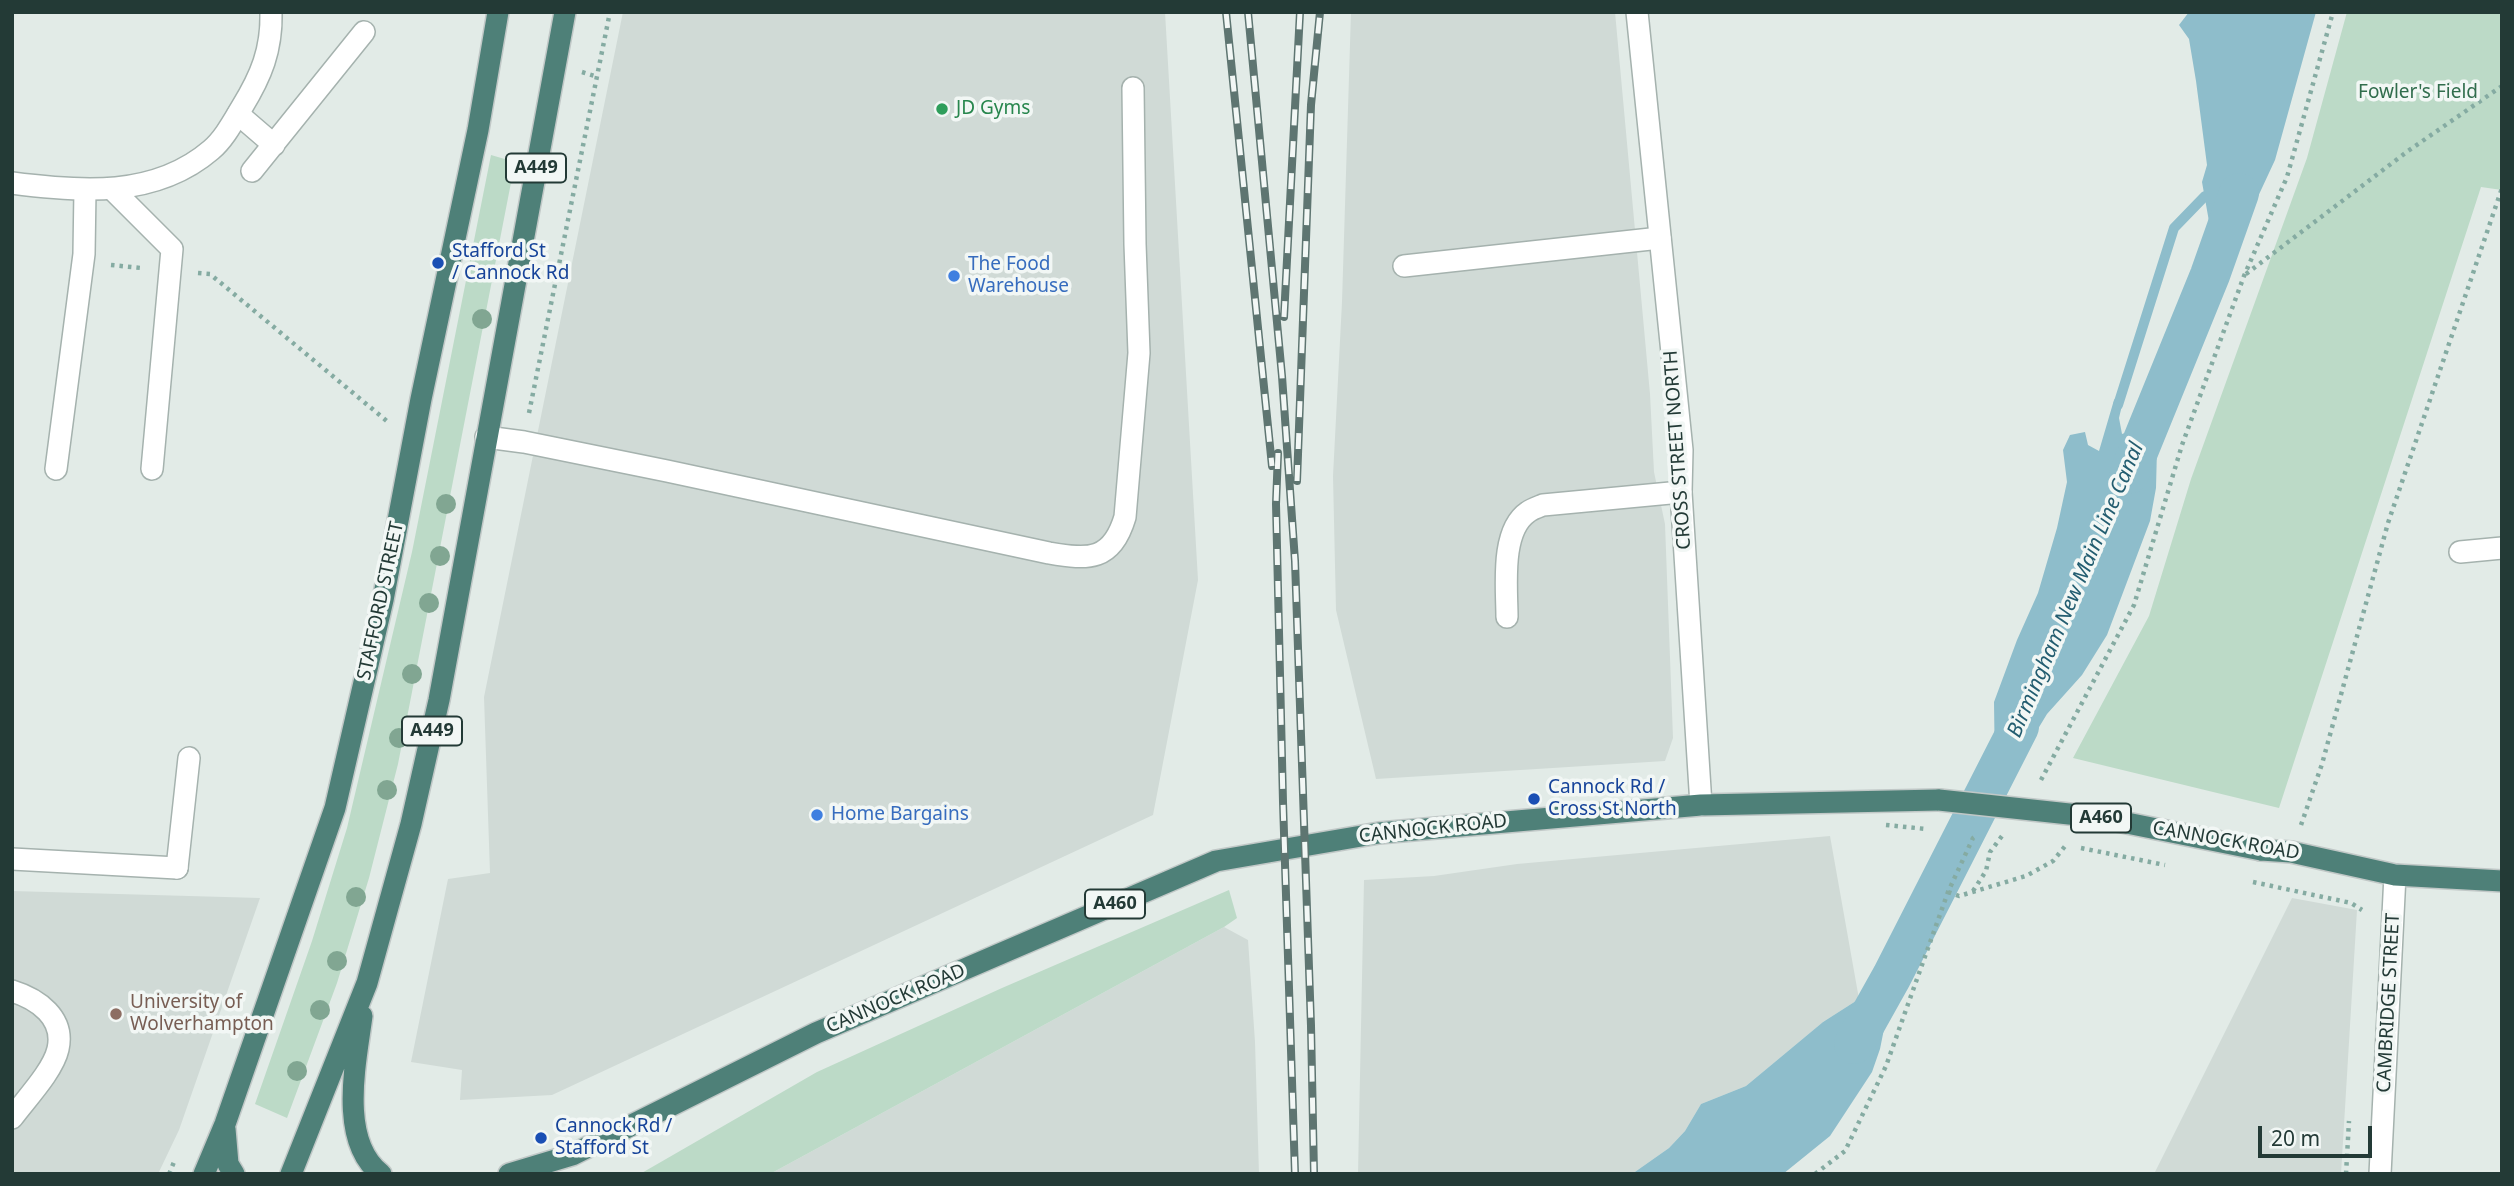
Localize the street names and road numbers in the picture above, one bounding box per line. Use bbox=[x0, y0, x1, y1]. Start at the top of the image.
road number: A449 bbox=[506, 154, 566, 182]
street label: CROSS STREET NORTH bbox=[1660, 350, 1696, 550]
street label: STAFFORD STREET bbox=[353, 520, 409, 682]
road number: A449 bbox=[402, 716, 462, 746]
road number: A460 bbox=[2071, 804, 2131, 832]
street label: CANNOCK ROAD bbox=[1358, 810, 1508, 848]
street label: CANNOCK ROAD bbox=[2151, 817, 2301, 865]
road number: A460 bbox=[1085, 890, 1145, 918]
street label: CAMBRIDGE STREET bbox=[2373, 913, 2405, 1093]
street label: CANNOCK ROAD bbox=[823, 959, 969, 1039]

